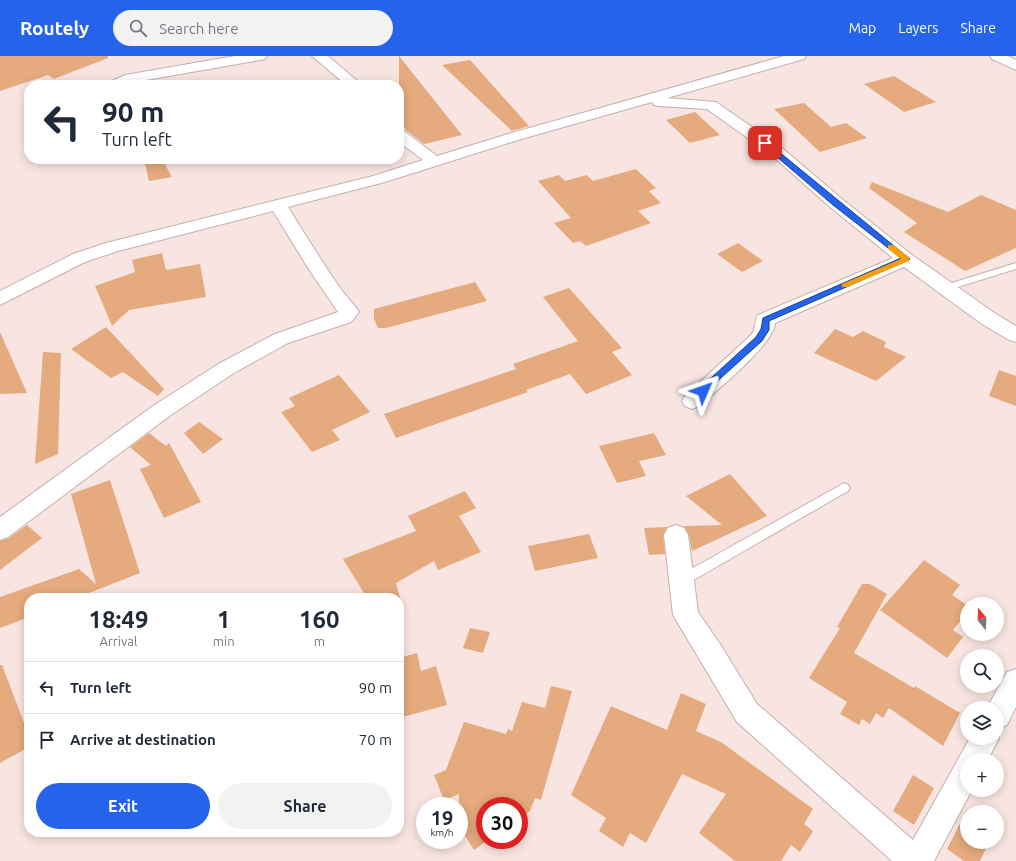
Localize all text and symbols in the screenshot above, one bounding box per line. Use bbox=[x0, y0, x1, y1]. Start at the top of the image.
search box bbox=[113, 10, 393, 46]
text: Routely bbox=[20, 17, 89, 39]
icon: search bbox=[127, 17, 149, 39]
text: Search here bbox=[159, 20, 238, 37]
text: Map bbox=[849, 20, 876, 36]
text: Layers bbox=[898, 20, 938, 36]
text: Share bbox=[960, 20, 996, 36]
icon: left bbox=[36, 96, 88, 148]
text: 90 m bbox=[102, 96, 164, 127]
pin bbox=[748, 126, 782, 160]
text: Turn left bbox=[102, 129, 172, 149]
icon: arrive bbox=[754, 132, 776, 154]
position arrow bbox=[682, 370, 724, 412]
north arrow bbox=[960, 597, 1004, 641]
map controls bbox=[960, 597, 1004, 849]
text: 18:49 bbox=[88, 606, 148, 633]
text: 1 bbox=[217, 606, 230, 633]
text: 160 bbox=[299, 606, 340, 633]
text: Arrival bbox=[99, 634, 137, 648]
text: min bbox=[213, 634, 235, 648]
text: m bbox=[314, 634, 325, 648]
button: search bbox=[960, 649, 1004, 693]
icon: left bbox=[36, 677, 58, 699]
text: Turn left bbox=[70, 679, 131, 696]
text: 90 m bbox=[359, 679, 392, 696]
button: layers bbox=[960, 701, 1004, 745]
icon: arrive bbox=[36, 729, 58, 751]
text: Arrive at destination bbox=[70, 731, 216, 748]
text: 70 m bbox=[359, 731, 392, 748]
button: + bbox=[960, 753, 1004, 797]
button: Exit bbox=[36, 783, 210, 829]
button: Share bbox=[218, 783, 392, 829]
speed limit sign: 30 bbox=[476, 797, 528, 849]
button: − bbox=[960, 805, 1004, 849]
text: 19 bbox=[431, 806, 453, 829]
text: km/h bbox=[430, 827, 454, 838]

